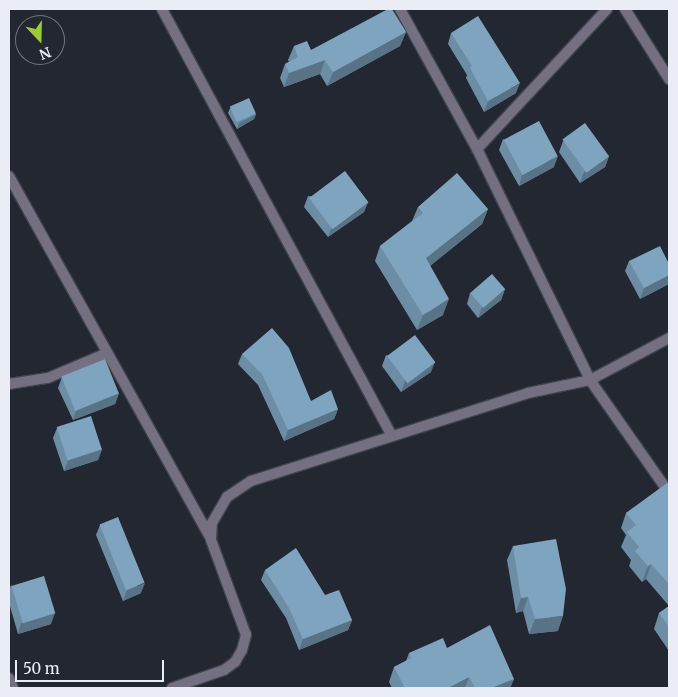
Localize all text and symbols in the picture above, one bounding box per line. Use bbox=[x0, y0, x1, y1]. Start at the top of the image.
north arrow bbox=[15, 15, 65, 65]
text: N bbox=[37, 43, 53, 63]
scale bar bbox=[18, 650, 166, 682]
text: 50 m bbox=[23, 659, 60, 678]

